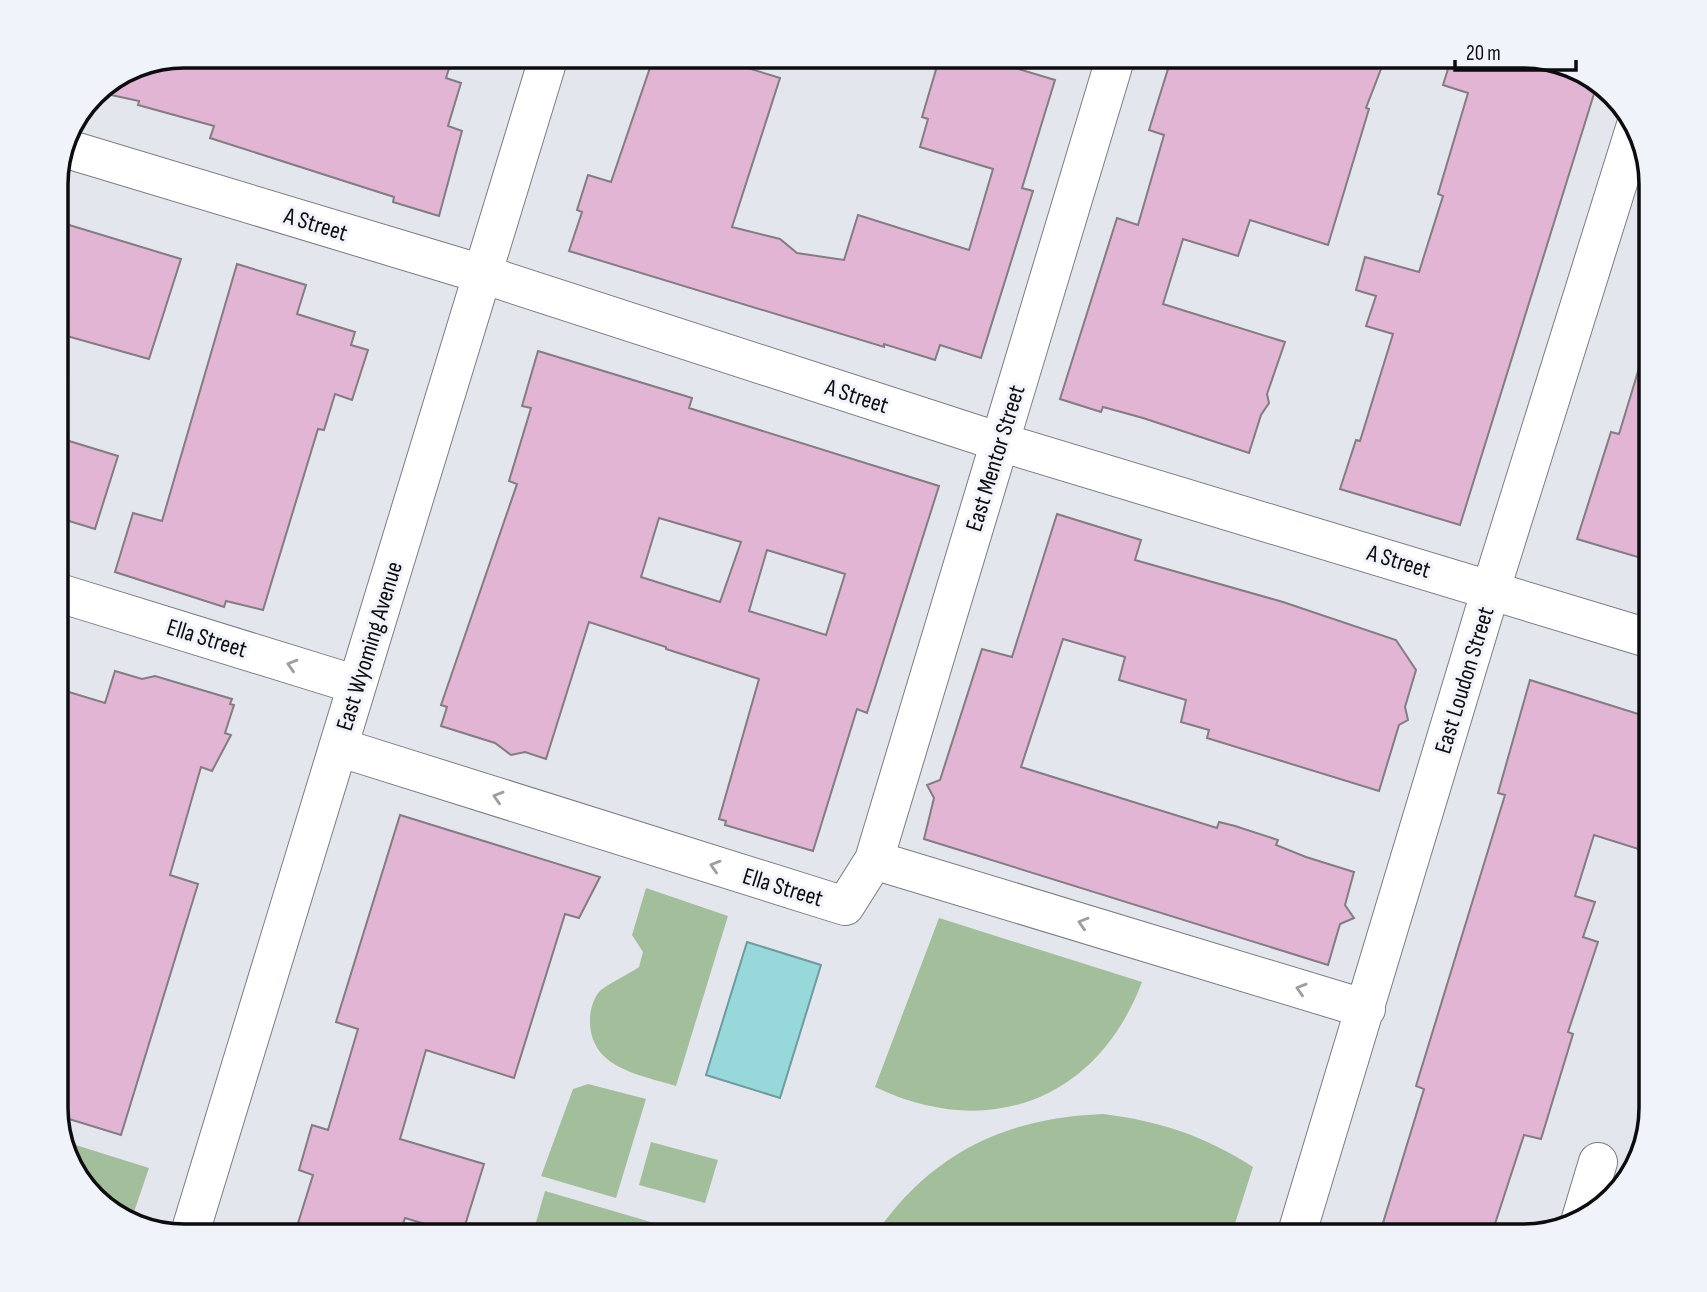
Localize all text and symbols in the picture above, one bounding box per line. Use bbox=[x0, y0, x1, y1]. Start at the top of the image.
scale bar bbox=[1455, 28, 1576, 72]
text: 20 m bbox=[1466, 41, 1501, 66]
street label: A Street bbox=[280, 201, 351, 248]
street label: A Street bbox=[821, 372, 892, 420]
street label: East Mentor Street bbox=[959, 382, 1031, 535]
street label: A Street bbox=[1363, 538, 1434, 585]
street label: East Wyoming Avenue bbox=[330, 558, 409, 734]
street label: East Loudon Street bbox=[1428, 603, 1501, 757]
street label: Ella Street bbox=[163, 613, 251, 664]
one-way arrow bbox=[286, 659, 299, 673]
one-way arrow bbox=[493, 791, 505, 806]
one-way arrow bbox=[710, 859, 722, 874]
street label: Ella Street bbox=[739, 862, 827, 913]
one-way arrow bbox=[1078, 917, 1090, 932]
one-way arrow bbox=[1295, 983, 1308, 997]

